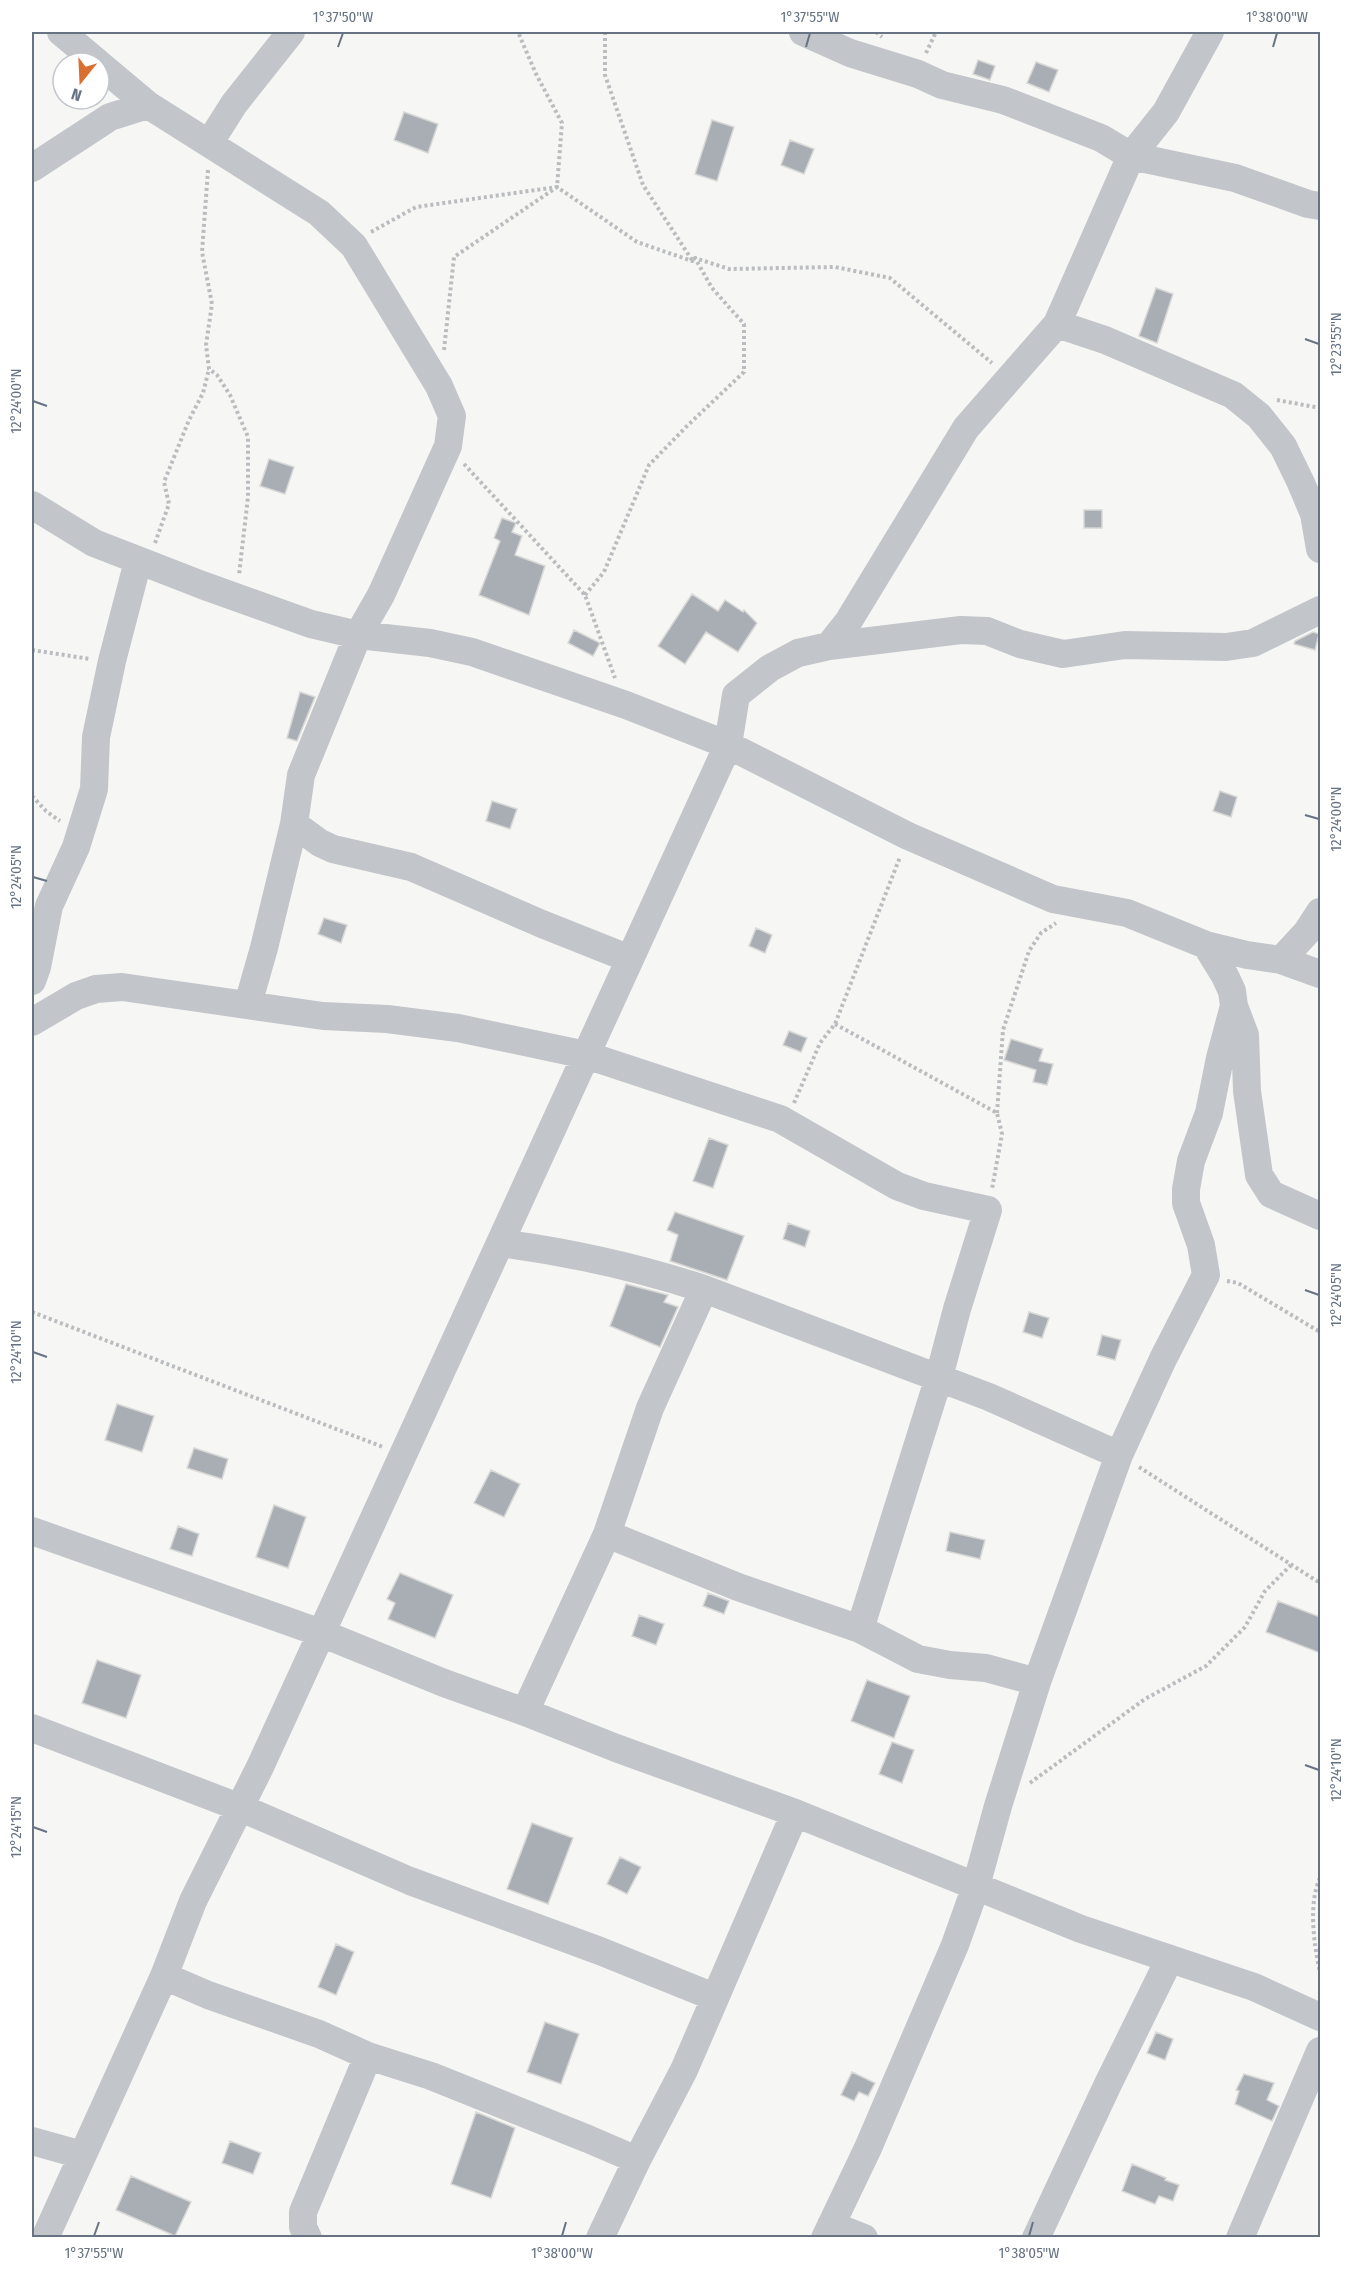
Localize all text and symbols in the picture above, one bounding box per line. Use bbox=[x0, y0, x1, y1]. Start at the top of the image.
text: 1°37'50"W bbox=[313, 8, 373, 26]
text: 1°37'55"W bbox=[781, 8, 839, 26]
text: 1°38'00"W bbox=[1246, 8, 1308, 26]
north arrow bbox=[51, 51, 111, 111]
text: N bbox=[69, 84, 84, 105]
text: 12°23'55"N bbox=[1327, 312, 1345, 376]
text: 12°24'00"N bbox=[7, 368, 25, 434]
text: 12°24'00"N bbox=[1327, 786, 1345, 852]
text: 12°24'05"N bbox=[7, 845, 25, 909]
text: 12°24'05"N bbox=[1327, 1263, 1345, 1327]
text: 12°24'10"N bbox=[7, 1320, 25, 1384]
text: 12°24'10"N bbox=[1327, 1738, 1345, 1802]
text: 12°24'15"N bbox=[7, 1796, 25, 1858]
text: 1°37'55"W bbox=[65, 2244, 123, 2262]
text: 1°38'00"W bbox=[531, 2244, 593, 2262]
text: 1°38'05"W bbox=[999, 2244, 1059, 2262]

